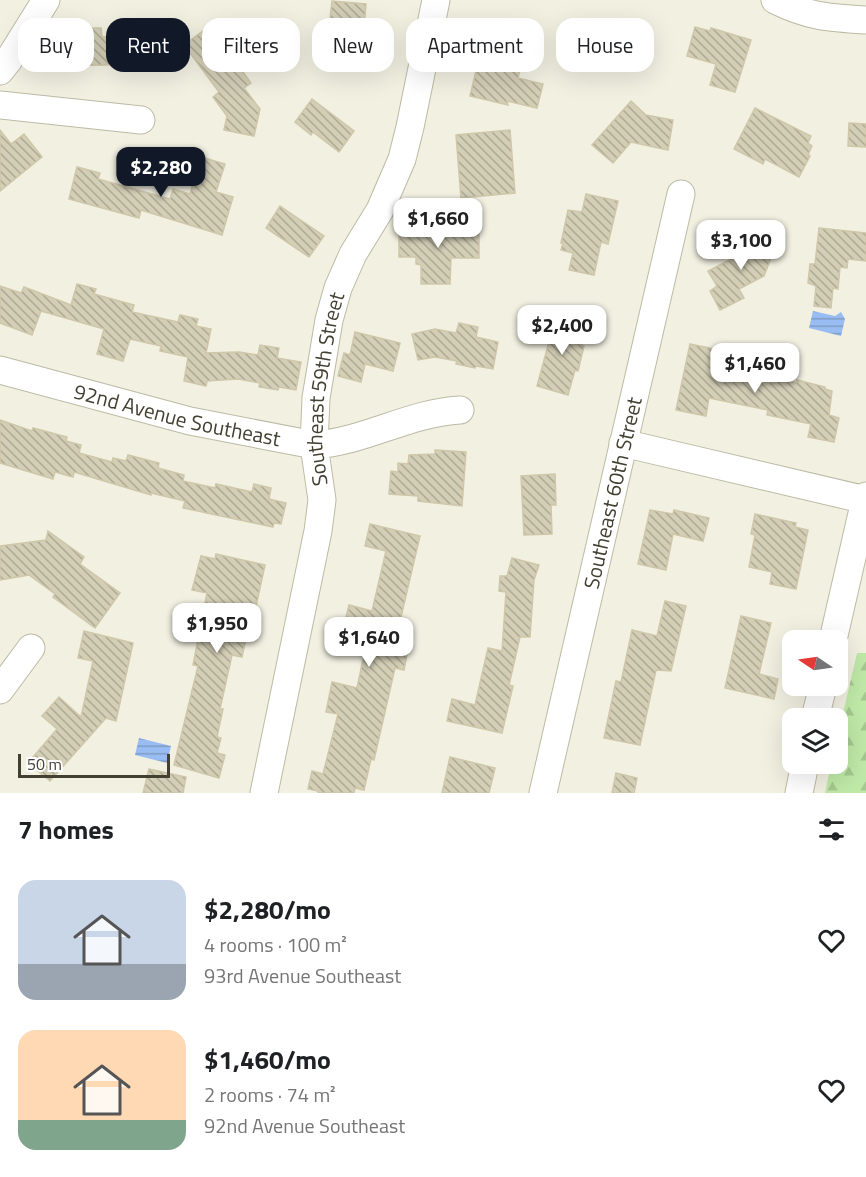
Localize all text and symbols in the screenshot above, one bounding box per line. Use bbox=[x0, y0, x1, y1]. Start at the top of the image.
chip: Buy bbox=[18, 18, 94, 72]
chip: Rent bbox=[106, 18, 190, 72]
chip: Filters bbox=[202, 18, 300, 72]
chip: New bbox=[312, 18, 394, 72]
chip: Apartment bbox=[406, 18, 544, 72]
chip: House bbox=[556, 18, 654, 72]
pin: $2,280 bbox=[112, 147, 210, 198]
text: $2,280 bbox=[130, 151, 192, 182]
pin: $1,660 bbox=[389, 198, 487, 249]
text: $1,660 bbox=[407, 202, 469, 233]
pin: $3,100 bbox=[692, 220, 790, 271]
text: $3,100 bbox=[710, 224, 772, 255]
street label: Southeast 59th Street bbox=[298, 288, 352, 488]
pin: $2,400 bbox=[513, 305, 611, 356]
text: $2,400 bbox=[531, 309, 593, 340]
pin: $1,460 bbox=[706, 343, 804, 394]
text: $1,460 bbox=[724, 347, 786, 378]
street label: 92nd Avenue Southeast bbox=[70, 375, 284, 454]
street label: Southeast 60th Street bbox=[575, 393, 650, 592]
pin: $1,950 bbox=[168, 603, 266, 654]
text: $1,950 bbox=[186, 607, 248, 638]
pin: $1,640 bbox=[320, 617, 418, 668]
text: $1,640 bbox=[338, 621, 400, 652]
north arrow bbox=[782, 630, 848, 696]
map controls bbox=[782, 630, 848, 774]
button: layers bbox=[782, 708, 848, 774]
scale bar bbox=[18, 751, 170, 778]
text: 50 m bbox=[27, 752, 62, 776]
text: 7 homes bbox=[18, 810, 114, 849]
icon: filters bbox=[815, 813, 848, 846]
text: $2,280/mo bbox=[204, 890, 331, 929]
icon: home bbox=[66, 904, 138, 976]
icon: heart bbox=[815, 924, 848, 957]
text: 4 rooms · 100 m² bbox=[204, 929, 347, 960]
text: 93rd Avenue Southeast bbox=[204, 960, 401, 991]
text: $1,460/mo bbox=[204, 1040, 331, 1079]
icon: home bbox=[66, 1054, 138, 1126]
icon: heart bbox=[815, 1074, 848, 1107]
text: 2 rooms · 74 m² bbox=[204, 1079, 336, 1110]
text: 92nd Avenue Southeast bbox=[204, 1110, 405, 1141]

